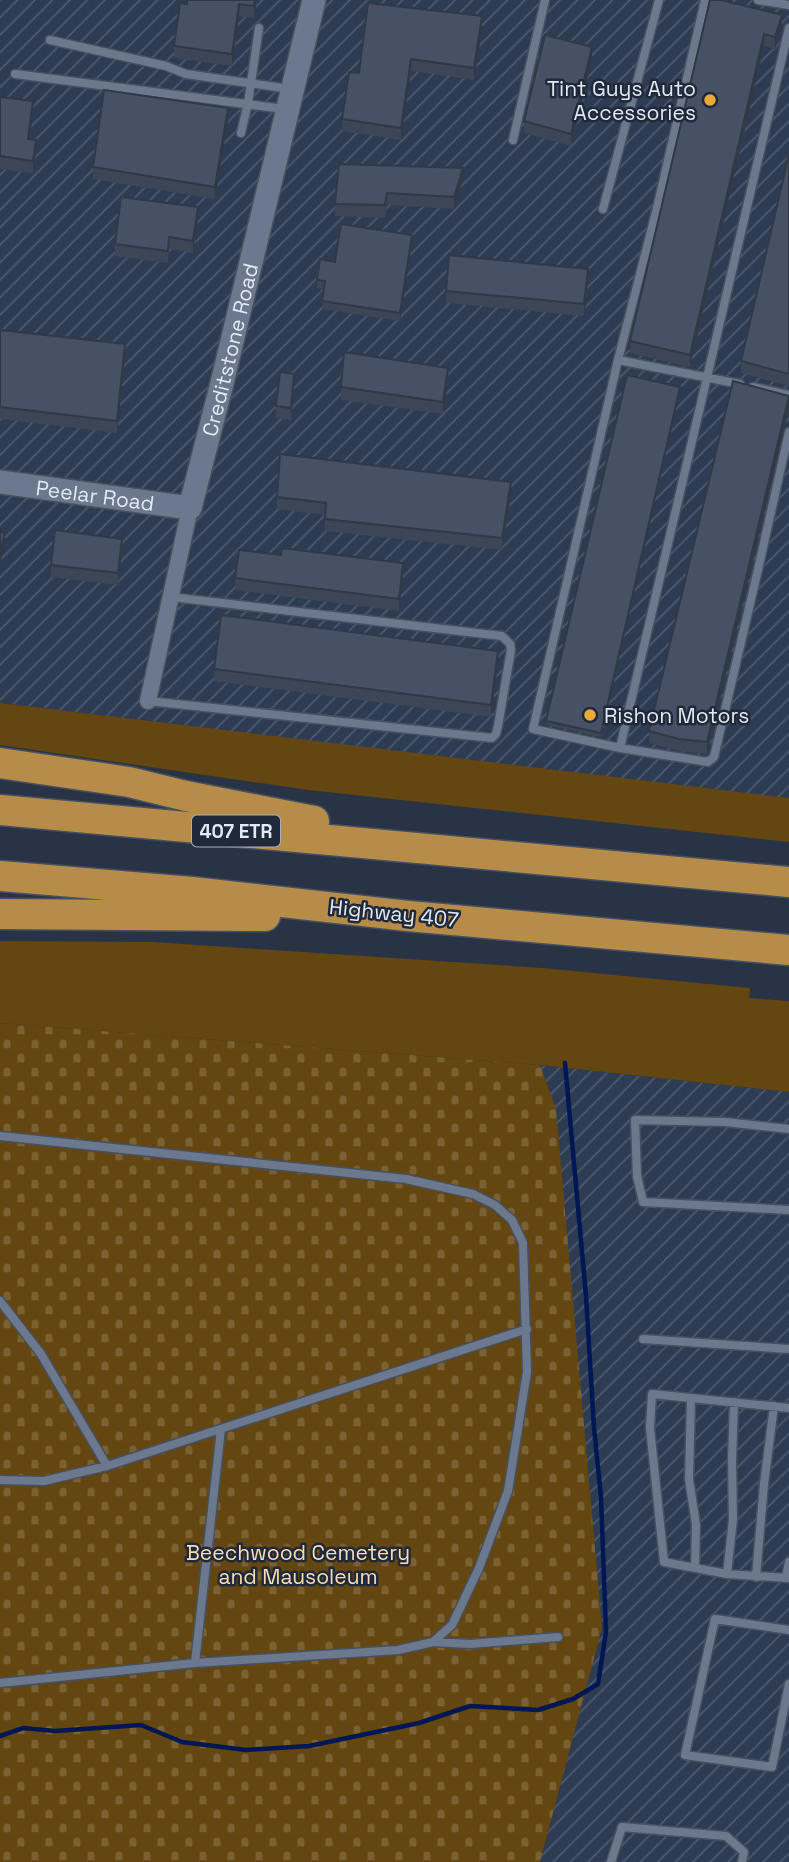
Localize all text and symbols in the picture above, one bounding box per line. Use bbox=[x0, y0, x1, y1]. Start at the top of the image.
place label: Tint Guys Auto Accessories bbox=[547, 75, 696, 126]
marker: Tint Guys Auto Accessories bbox=[702, 92, 718, 108]
street label: Creditstone Road bbox=[195, 260, 264, 439]
street label: Peelar Road bbox=[34, 474, 156, 516]
place label: Rishon Motors bbox=[604, 702, 749, 729]
marker: Rishon Motors bbox=[582, 707, 598, 723]
road number: 407 ETR bbox=[192, 816, 280, 846]
street label: Highway 407 bbox=[328, 893, 460, 933]
park label: Beechwood Cemetery and Mausoleum bbox=[186, 1539, 410, 1590]

